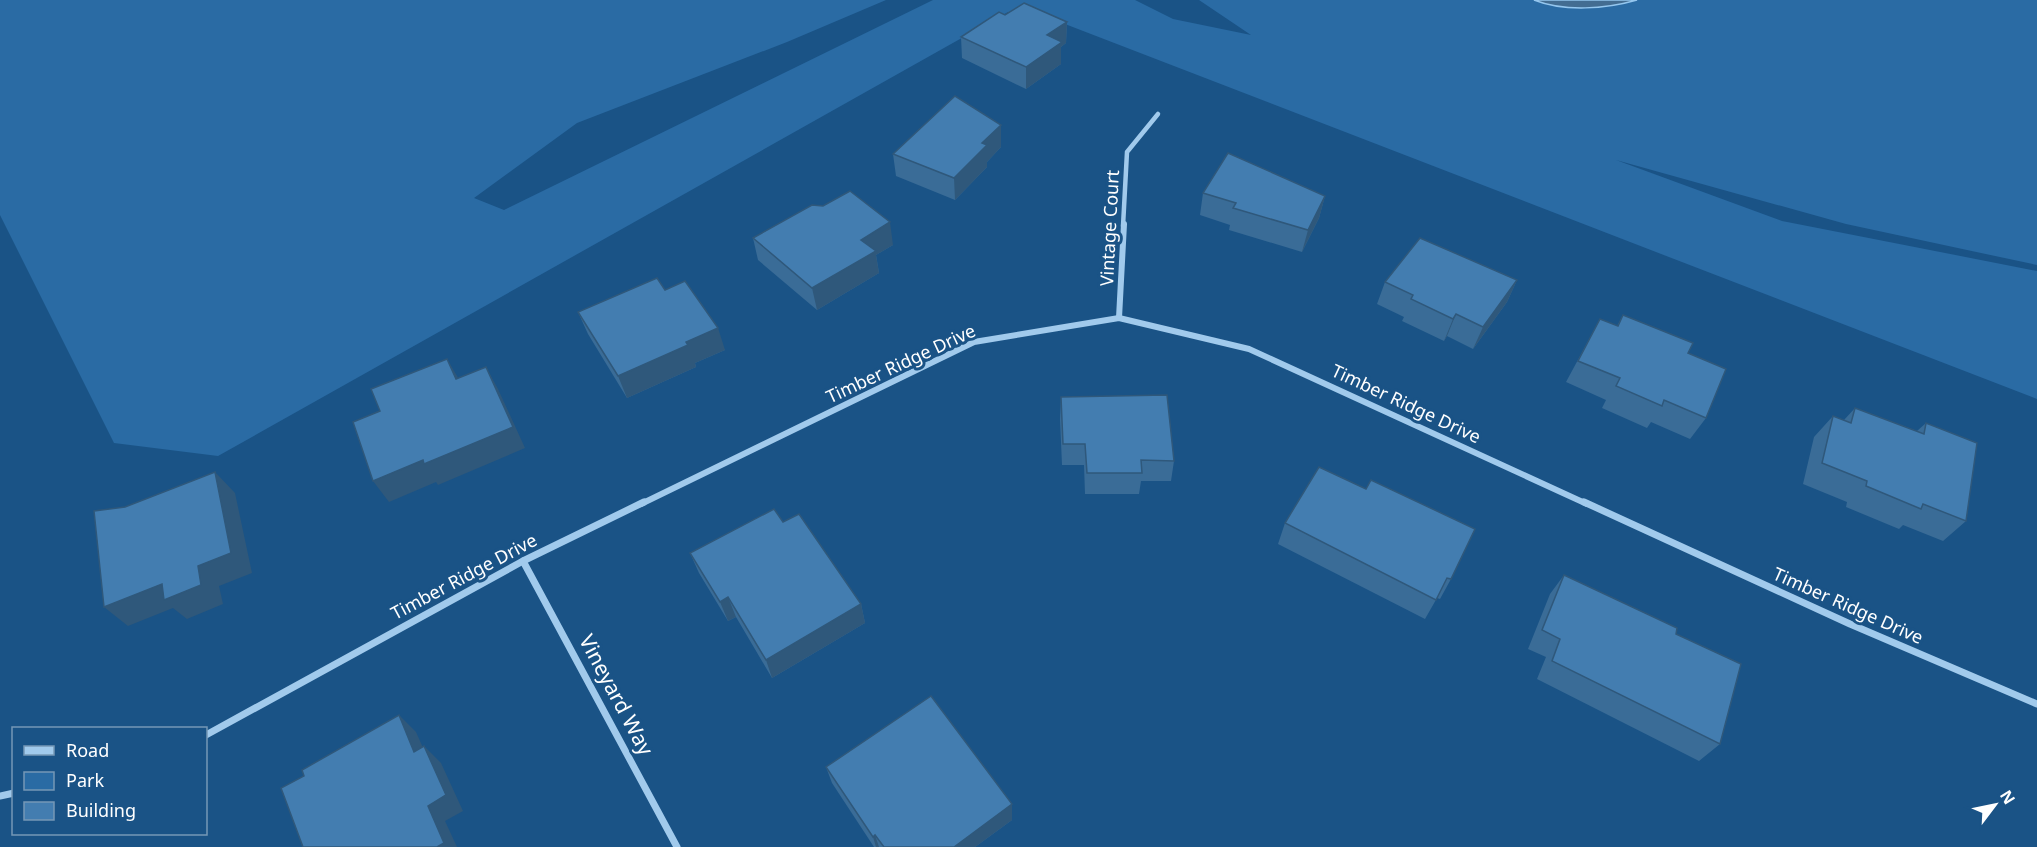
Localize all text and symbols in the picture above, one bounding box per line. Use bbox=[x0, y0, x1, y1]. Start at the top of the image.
street label: Vintage Court bbox=[1094, 169, 1124, 287]
street label: Timber Ridge Drive bbox=[822, 318, 979, 408]
street label: Timber Ridge Drive bbox=[1328, 358, 1485, 448]
street label: Timber Ridge Drive bbox=[386, 527, 541, 625]
street label: Timber Ridge Drive bbox=[1769, 561, 1927, 649]
street label: Vineyard Way bbox=[573, 629, 661, 760]
legend bbox=[12, 727, 207, 835]
text: Road bbox=[66, 738, 109, 762]
text: Park bbox=[66, 768, 104, 792]
north arrow bbox=[1965, 775, 2025, 835]
text: N bbox=[1995, 786, 2020, 808]
text: Building bbox=[66, 798, 136, 822]

